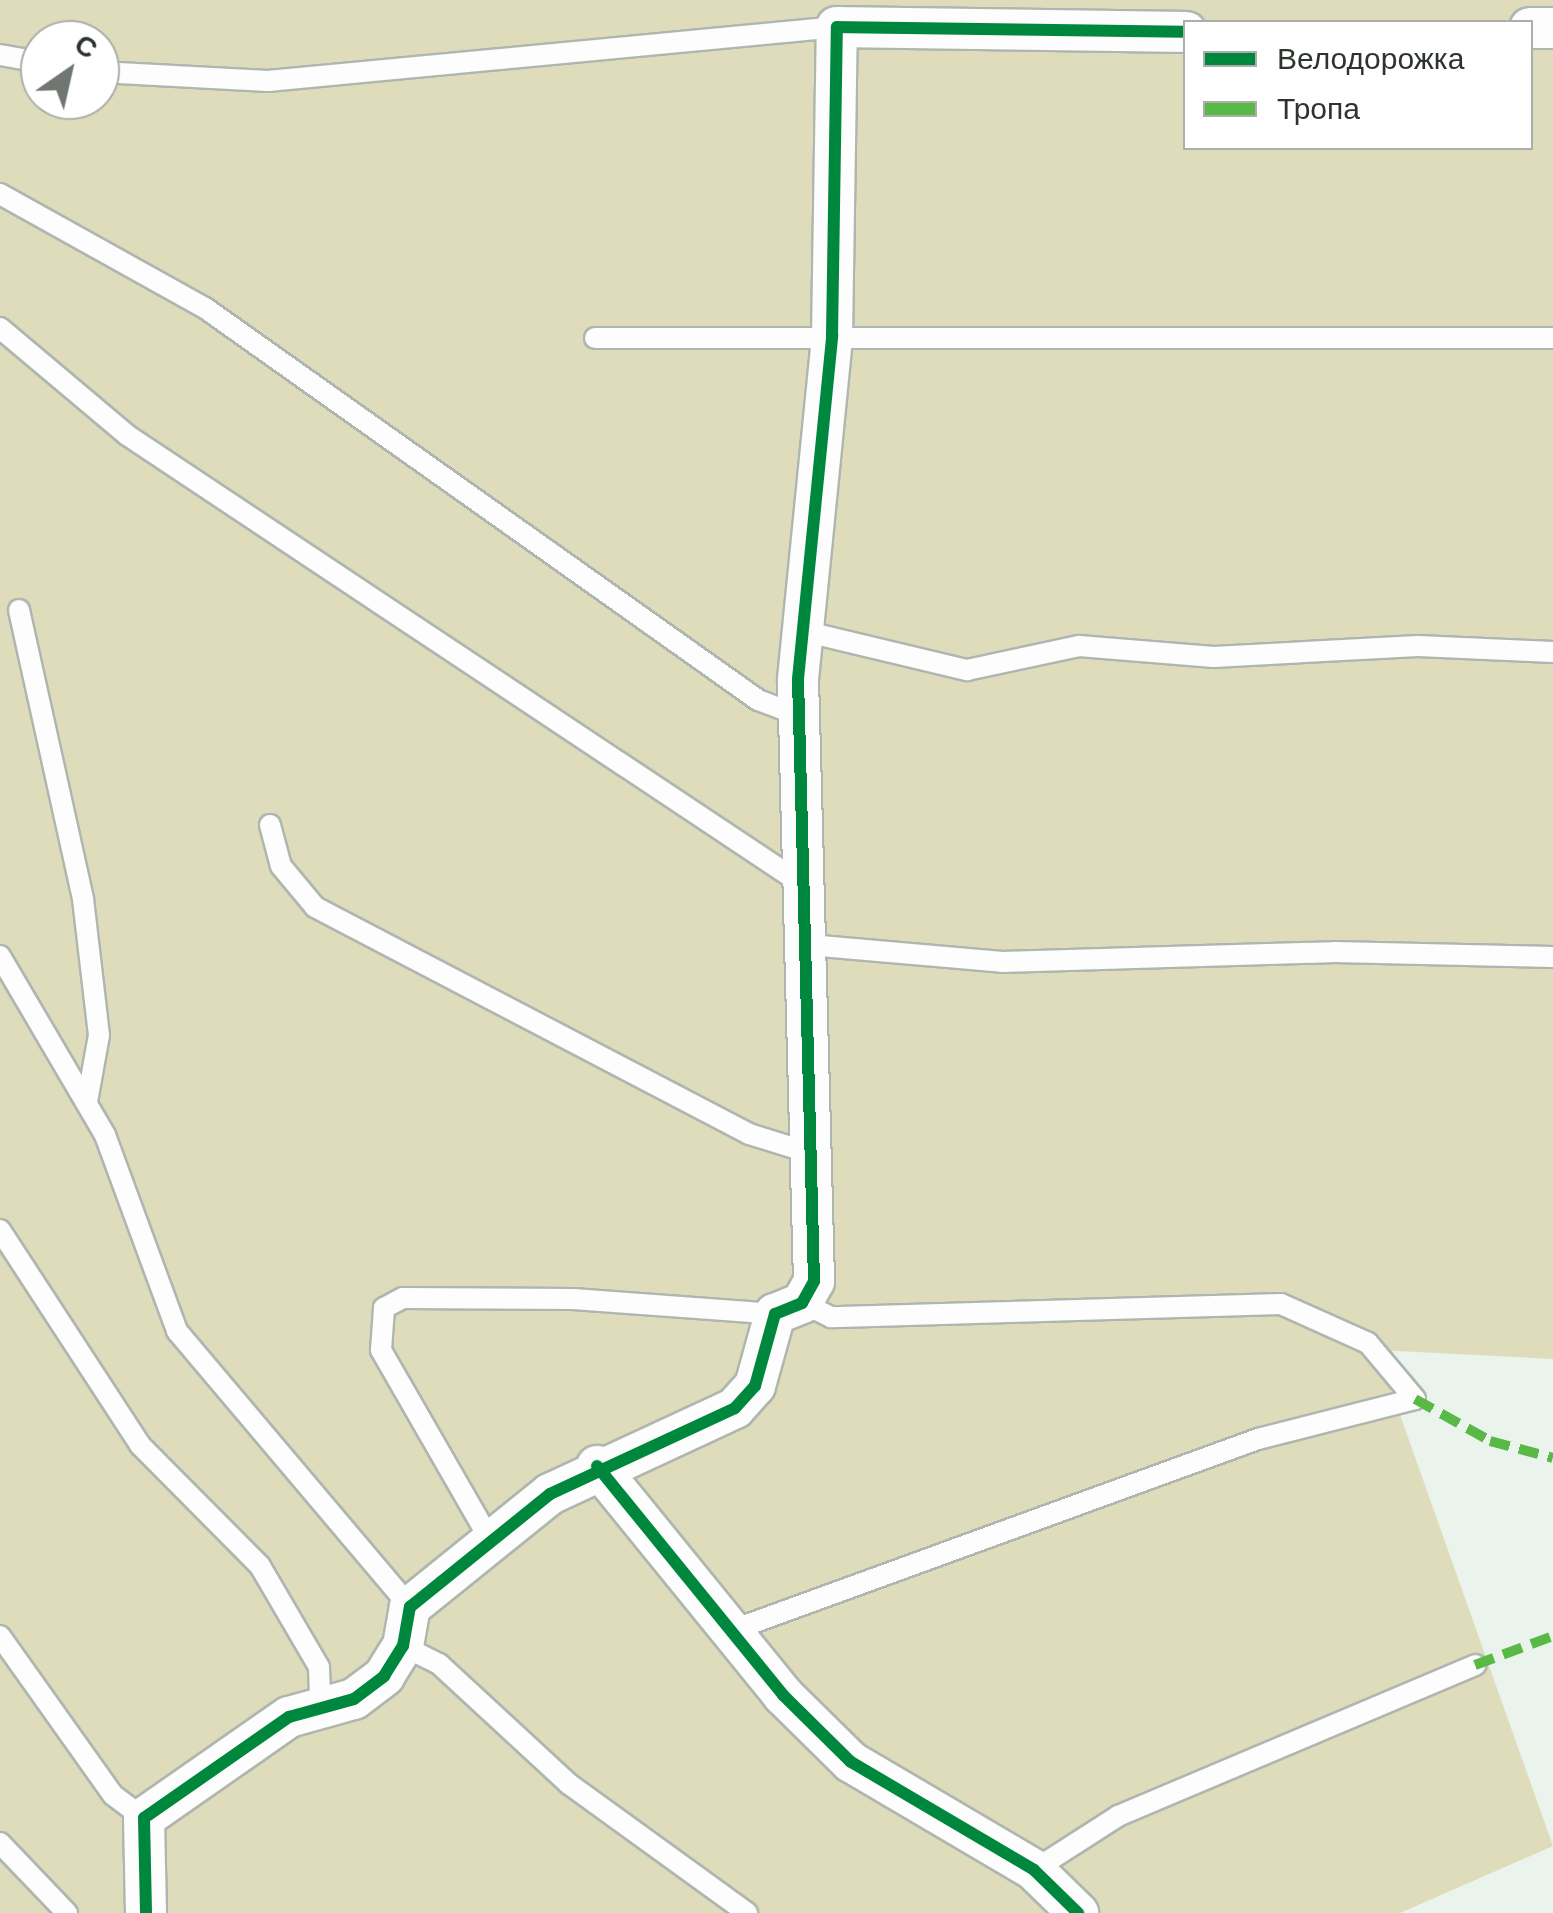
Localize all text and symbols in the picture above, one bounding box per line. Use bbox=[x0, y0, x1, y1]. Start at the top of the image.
north arrow bbox=[20, 20, 120, 120]
legend bbox=[1183, 20, 1533, 150]
text: С bbox=[69, 28, 103, 65]
text: Велодорожка bbox=[1277, 42, 1464, 75]
text: Тропа bbox=[1277, 92, 1360, 125]

